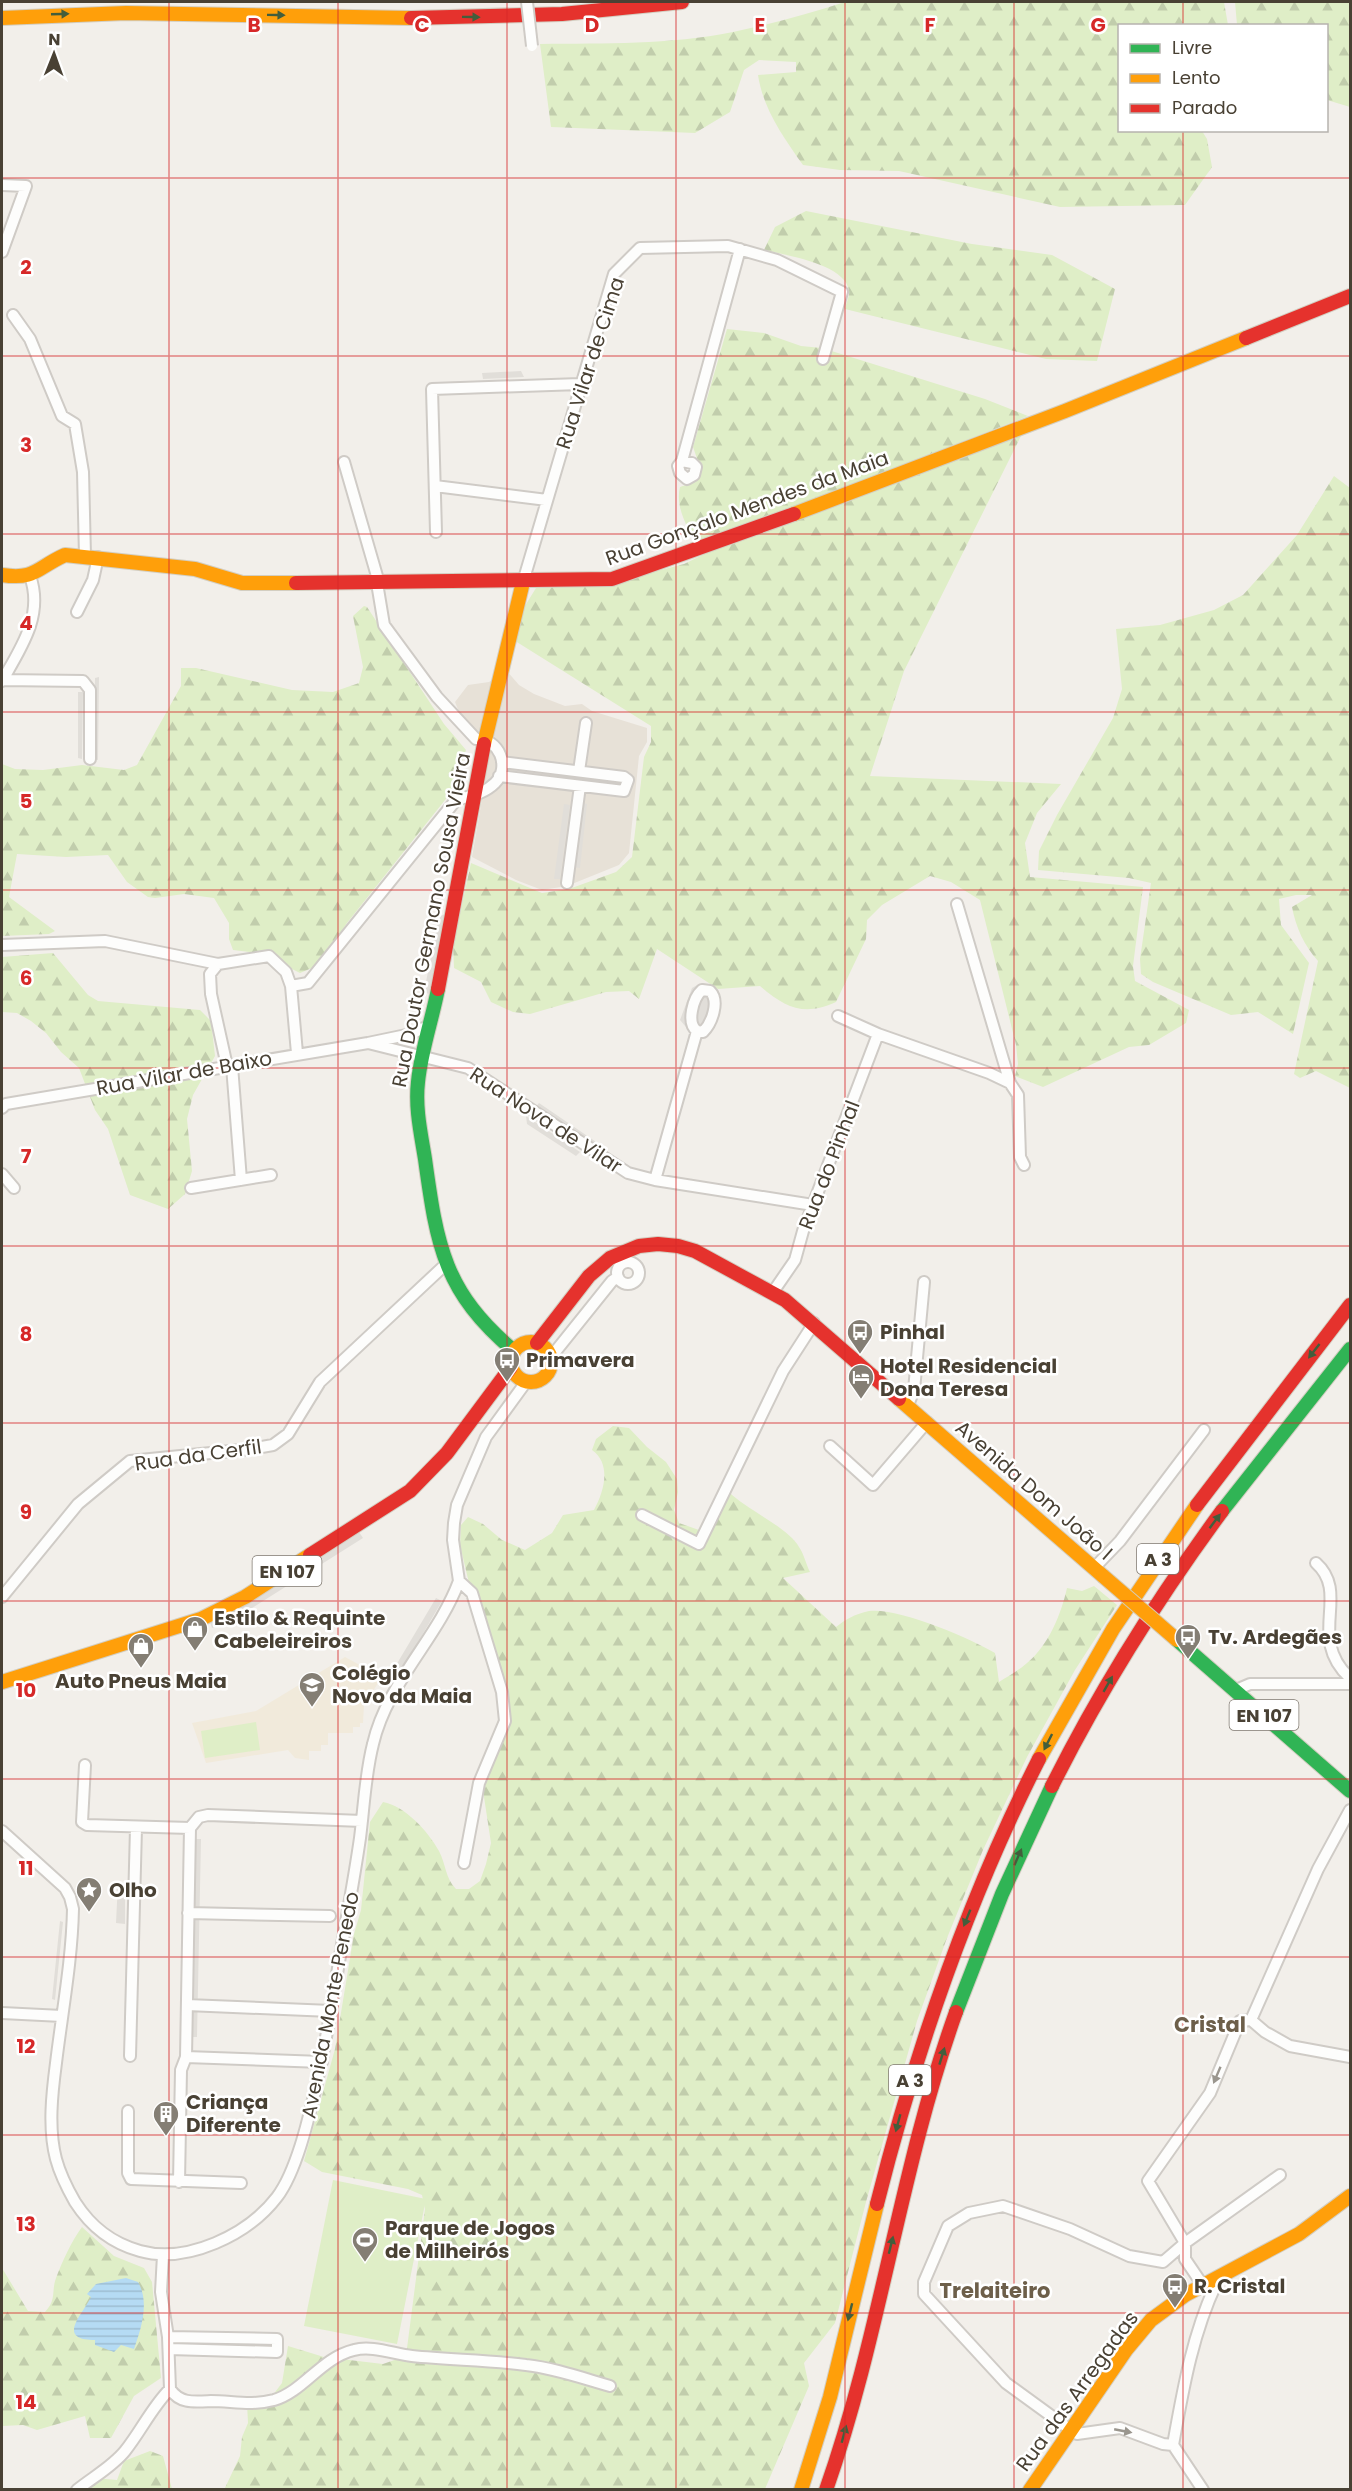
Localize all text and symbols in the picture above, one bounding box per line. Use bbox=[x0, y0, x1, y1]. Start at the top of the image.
one-way arrow bbox=[50, 9, 69, 19]
one-way arrow bbox=[266, 10, 285, 20]
text: B bbox=[247, 11, 261, 39]
text: C bbox=[414, 11, 430, 39]
text: D bbox=[585, 11, 599, 39]
text: E bbox=[755, 11, 765, 39]
text: F bbox=[925, 11, 936, 39]
text: G bbox=[1090, 11, 1106, 39]
one-way arrow bbox=[461, 13, 480, 22]
north arrow bbox=[24, 24, 84, 84]
legend bbox=[1118, 24, 1328, 132]
text: N bbox=[48, 28, 60, 51]
text: Livre bbox=[1172, 35, 1212, 60]
text: Lento bbox=[1172, 65, 1221, 90]
text: Parado bbox=[1172, 95, 1237, 120]
text: 2 bbox=[20, 253, 32, 281]
street label: Rua Vilar de Cima bbox=[549, 273, 631, 453]
text: 3 bbox=[20, 431, 32, 459]
street label: Rua Gonçalo Mendes da Maia bbox=[602, 444, 892, 572]
text: 4 bbox=[19, 609, 33, 637]
street label: Rua Doutor Germano Sousa Vieira bbox=[385, 750, 477, 1090]
text: 5 bbox=[20, 787, 33, 815]
text: 6 bbox=[20, 964, 32, 992]
street label: Rua Vilar de Baixo bbox=[94, 1044, 274, 1102]
street label: Rua Nova de Vilar bbox=[464, 1060, 628, 1180]
street label: Rua do Pinhal bbox=[792, 1096, 866, 1234]
text: 7 bbox=[21, 1142, 32, 1170]
bus stop icon: Pinhal bbox=[845, 1317, 875, 1355]
place label: Pinhal bbox=[880, 1318, 945, 1346]
text: 8 bbox=[20, 1320, 32, 1348]
one-way arrow bbox=[1308, 1343, 1321, 1359]
bus stop icon: Primavera bbox=[492, 1345, 522, 1383]
place label: Primavera bbox=[526, 1346, 635, 1374]
place label: Hotel Residencial Dona Teresa bbox=[880, 1352, 1057, 1403]
hotel icon: Hotel Residencial Dona Teresa bbox=[846, 1362, 876, 1400]
street label: Avenida Dom João I bbox=[949, 1414, 1119, 1566]
street label: Rua da Cerfil bbox=[133, 1432, 263, 1478]
text: 9 bbox=[20, 1498, 32, 1526]
one-way arrow bbox=[1208, 1513, 1220, 1528]
road number: A 3 bbox=[1137, 1544, 1179, 1574]
road number: EN 107 bbox=[252, 1556, 322, 1586]
place label: Estilo & Requinte Cabeleireiros bbox=[214, 1604, 385, 1655]
shop icon: Estilo & Requinte Cabeleireiros bbox=[180, 1614, 210, 1652]
bus stop icon: Tv. Ardegães bbox=[1173, 1622, 1203, 1660]
place label: Tv. Ardegães bbox=[1208, 1623, 1342, 1651]
shop icon: Auto Pneus Maia bbox=[126, 1631, 156, 1669]
place label: Colégio Novo da Maia bbox=[332, 1659, 472, 1710]
place label: Auto Pneus Maia bbox=[55, 1667, 227, 1695]
school or university icon: Colégio Novo da Maia bbox=[297, 1670, 327, 1708]
one-way arrow bbox=[1103, 1675, 1113, 1692]
text: 10 bbox=[16, 1676, 36, 1704]
road number: EN 107 bbox=[1230, 1700, 1298, 1730]
one-way arrow bbox=[1044, 1733, 1053, 1750]
one-way arrow bbox=[1013, 1847, 1023, 1865]
text: 11 bbox=[18, 1854, 34, 1882]
place icon: Olho bbox=[74, 1875, 104, 1913]
place label: Olho bbox=[109, 1876, 157, 1904]
street label: Avenida Monte Penedo bbox=[294, 1889, 366, 2121]
one-way arrow bbox=[961, 1910, 971, 1928]
district label: Cristal bbox=[1174, 2010, 1246, 2039]
text: 12 bbox=[17, 2032, 35, 2060]
one-way arrow bbox=[938, 2047, 947, 2065]
road number: A 3 bbox=[889, 2065, 931, 2095]
one-way arrow bbox=[1212, 2066, 1222, 2084]
place label: Criança Diferente bbox=[186, 2088, 281, 2139]
building icon: Criança Diferente bbox=[151, 2099, 181, 2137]
one-way arrow bbox=[892, 2114, 902, 2132]
text: 13 bbox=[16, 2210, 36, 2238]
place label: Parque de Jogos de Milheirós bbox=[385, 2214, 555, 2265]
sports icon: Parque de Jogos de Milheirós bbox=[350, 2225, 380, 2263]
one-way arrow bbox=[886, 2235, 896, 2254]
bus stop icon: R. Cristal bbox=[1160, 2271, 1190, 2309]
place label: R. Cristal bbox=[1194, 2272, 1285, 2300]
district label: Trelaiteiro bbox=[939, 2276, 1051, 2305]
one-way arrow bbox=[845, 2303, 855, 2321]
street label: Rua das Arregadas bbox=[1009, 2305, 1145, 2477]
text: 14 bbox=[15, 2388, 37, 2416]
one-way arrow bbox=[840, 2425, 849, 2443]
one-way arrow bbox=[1114, 2427, 1133, 2436]

